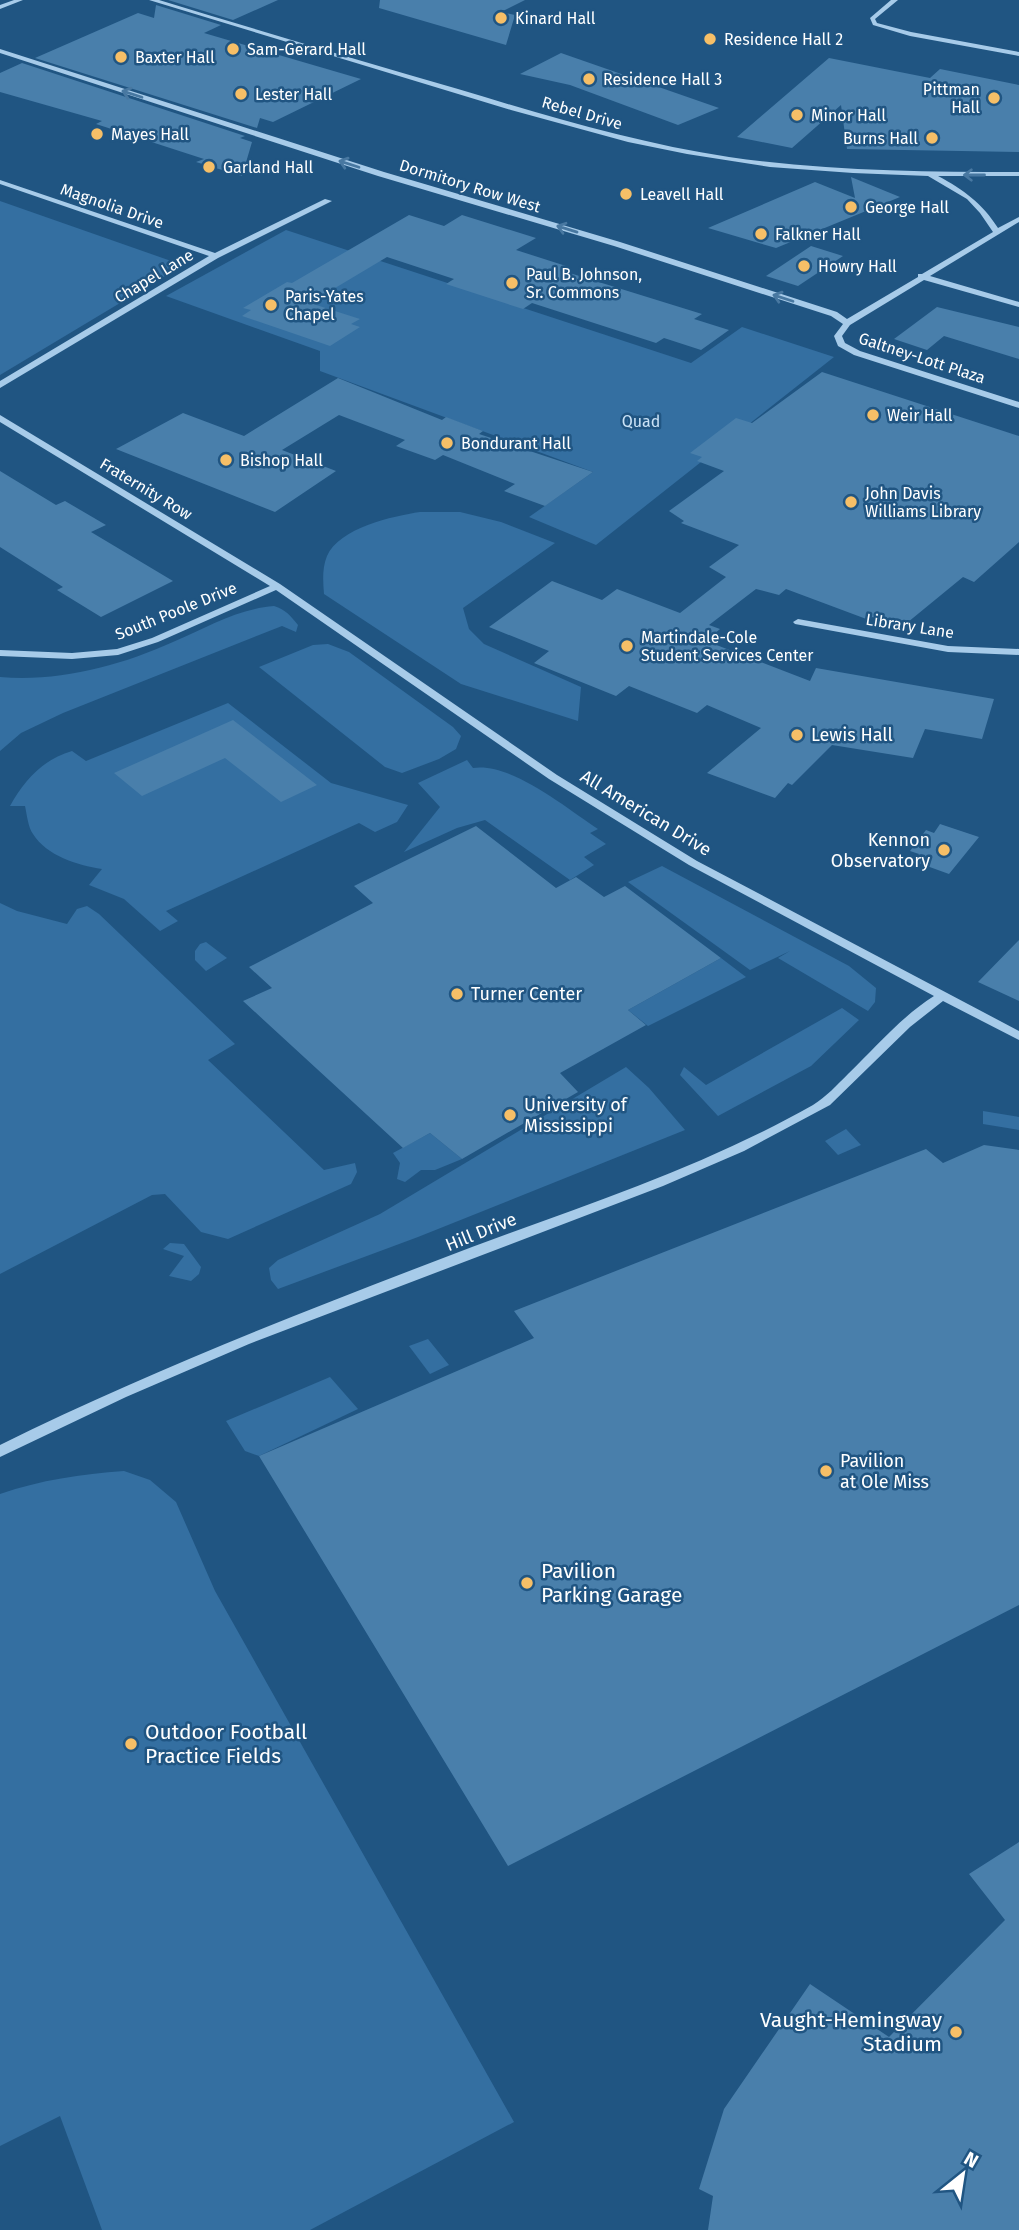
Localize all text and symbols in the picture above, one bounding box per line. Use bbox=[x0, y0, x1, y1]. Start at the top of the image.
place label: Kinard Hall bbox=[515, 9, 596, 28]
marker: Kinard Hall bbox=[493, 10, 509, 26]
place label: Residence Hall 2 bbox=[724, 30, 843, 49]
marker: Residence Hall 2 bbox=[702, 31, 718, 47]
place label: Sam-Gerard Hall bbox=[247, 40, 366, 59]
marker: Sam-Gerard Hall bbox=[225, 41, 241, 57]
place label: Baxter Hall bbox=[135, 48, 215, 67]
marker: Baxter Hall bbox=[113, 49, 129, 65]
place label: Residence Hall 3 bbox=[603, 70, 722, 89]
marker: Residence Hall 3 bbox=[581, 71, 597, 87]
place label: Pittman Hall bbox=[923, 80, 980, 117]
place label: Lester Hall bbox=[255, 85, 333, 104]
marker: Lester Hall bbox=[233, 86, 249, 102]
one-way arrow bbox=[122, 87, 144, 99]
marker: Pittman Hall bbox=[986, 90, 1002, 106]
street label: Rebel Drive bbox=[540, 92, 624, 134]
place label: Minor Hall bbox=[811, 106, 886, 125]
marker: Minor Hall bbox=[789, 107, 805, 123]
place label: Mayes Hall bbox=[111, 125, 189, 144]
marker: Mayes Hall bbox=[89, 126, 105, 142]
place label: Burns Hall bbox=[843, 129, 918, 148]
marker: Burns Hall bbox=[924, 130, 940, 146]
street label: Dormitory Row West bbox=[397, 155, 543, 217]
one-way arrow bbox=[338, 157, 360, 169]
place label: Garland Hall bbox=[223, 158, 314, 177]
marker: Garland Hall bbox=[201, 159, 217, 175]
one-way arrow bbox=[963, 168, 986, 182]
street label: Magnolia Drive bbox=[58, 179, 166, 233]
place label: Leavell Hall bbox=[640, 185, 724, 204]
marker: Leavell Hall bbox=[618, 186, 634, 202]
place label: George Hall bbox=[865, 198, 949, 217]
marker: George Hall bbox=[843, 199, 859, 215]
one-way arrow bbox=[556, 222, 578, 235]
place label: Falkner Hall bbox=[775, 225, 861, 244]
marker: Falkner Hall bbox=[753, 226, 769, 242]
street label: Chapel Lane bbox=[111, 245, 197, 307]
place label: Howry Hall bbox=[818, 257, 897, 276]
marker: Howry Hall bbox=[796, 258, 812, 274]
place label: Paul B. Johnson, Sr. Commons bbox=[526, 265, 642, 302]
marker: Paul B. Johnson, Sr. Commons bbox=[504, 275, 520, 291]
place label: Paris-Yates Chapel bbox=[285, 287, 364, 324]
one-way arrow bbox=[773, 291, 795, 303]
marker: Paris-Yates Chapel bbox=[263, 297, 279, 313]
street label: Galtney-Lott Plaza bbox=[856, 329, 988, 387]
place label: Weir Hall bbox=[887, 406, 953, 425]
marker: Weir Hall bbox=[865, 407, 881, 423]
park label: Quad bbox=[622, 412, 660, 431]
place label: Bondurant Hall bbox=[461, 434, 571, 453]
marker: Bondurant Hall bbox=[439, 435, 455, 451]
place label: Bishop Hall bbox=[240, 451, 323, 470]
marker: Bishop Hall bbox=[218, 452, 234, 468]
street label: Fraternity Row bbox=[97, 454, 196, 524]
place label: John Davis Williams Library bbox=[865, 484, 981, 521]
marker: John Davis Williams Library bbox=[843, 494, 859, 510]
street label: South Poole Drive bbox=[112, 578, 240, 644]
street label: Library Lane bbox=[864, 610, 956, 642]
place label: Martindale-Cole Student Services Center bbox=[641, 628, 814, 665]
marker: Martindale-Cole Student Services Center bbox=[619, 638, 635, 654]
place label: Lewis Hall bbox=[811, 724, 893, 746]
marker: Lewis Hall bbox=[789, 727, 805, 743]
street label: All American Drive bbox=[576, 765, 716, 861]
place label: Kennon Observatory bbox=[831, 829, 930, 872]
marker: Kennon Observatory bbox=[936, 842, 952, 858]
place label: Turner Center bbox=[471, 983, 582, 1005]
marker: Turner Center bbox=[449, 986, 465, 1002]
place label: University of Mississippi bbox=[524, 1094, 629, 1137]
marker: University of Mississippi bbox=[502, 1107, 518, 1123]
street label: Hill Drive bbox=[442, 1208, 520, 1256]
place label: Pavilion at Ole Miss bbox=[840, 1450, 929, 1493]
marker: Pavilion at Ole Miss bbox=[818, 1463, 834, 1479]
place label: Pavilion Parking Garage bbox=[541, 1558, 682, 1608]
marker: Pavilion Parking Garage bbox=[519, 1575, 535, 1591]
place label: Outdoor Football Practice Fields bbox=[145, 1719, 307, 1769]
marker: Outdoor Football Practice Fields bbox=[123, 1736, 139, 1752]
place label: Vaught-Hemingway Stadium bbox=[760, 2007, 943, 2057]
marker: Vaught-Hemingway Stadium bbox=[948, 2024, 964, 2040]
north arrow bbox=[928, 2139, 998, 2209]
text: N bbox=[960, 2147, 982, 2173]

